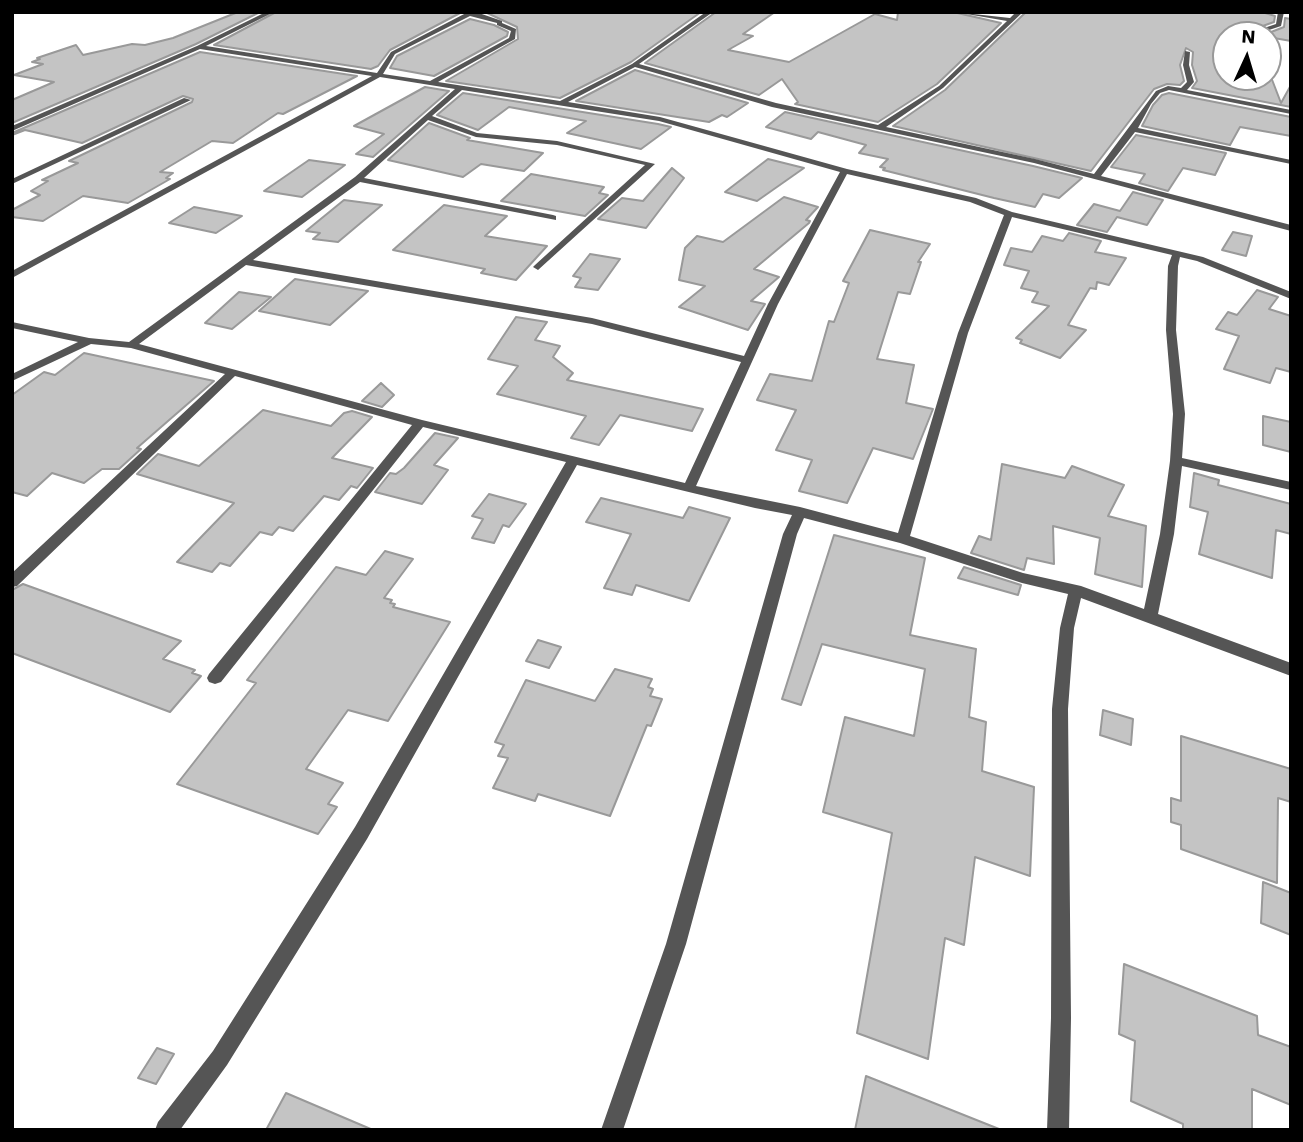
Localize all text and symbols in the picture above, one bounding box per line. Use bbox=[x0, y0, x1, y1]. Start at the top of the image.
north arrow bbox=[1212, 21, 1282, 91]
text: N bbox=[1241, 25, 1256, 49]

